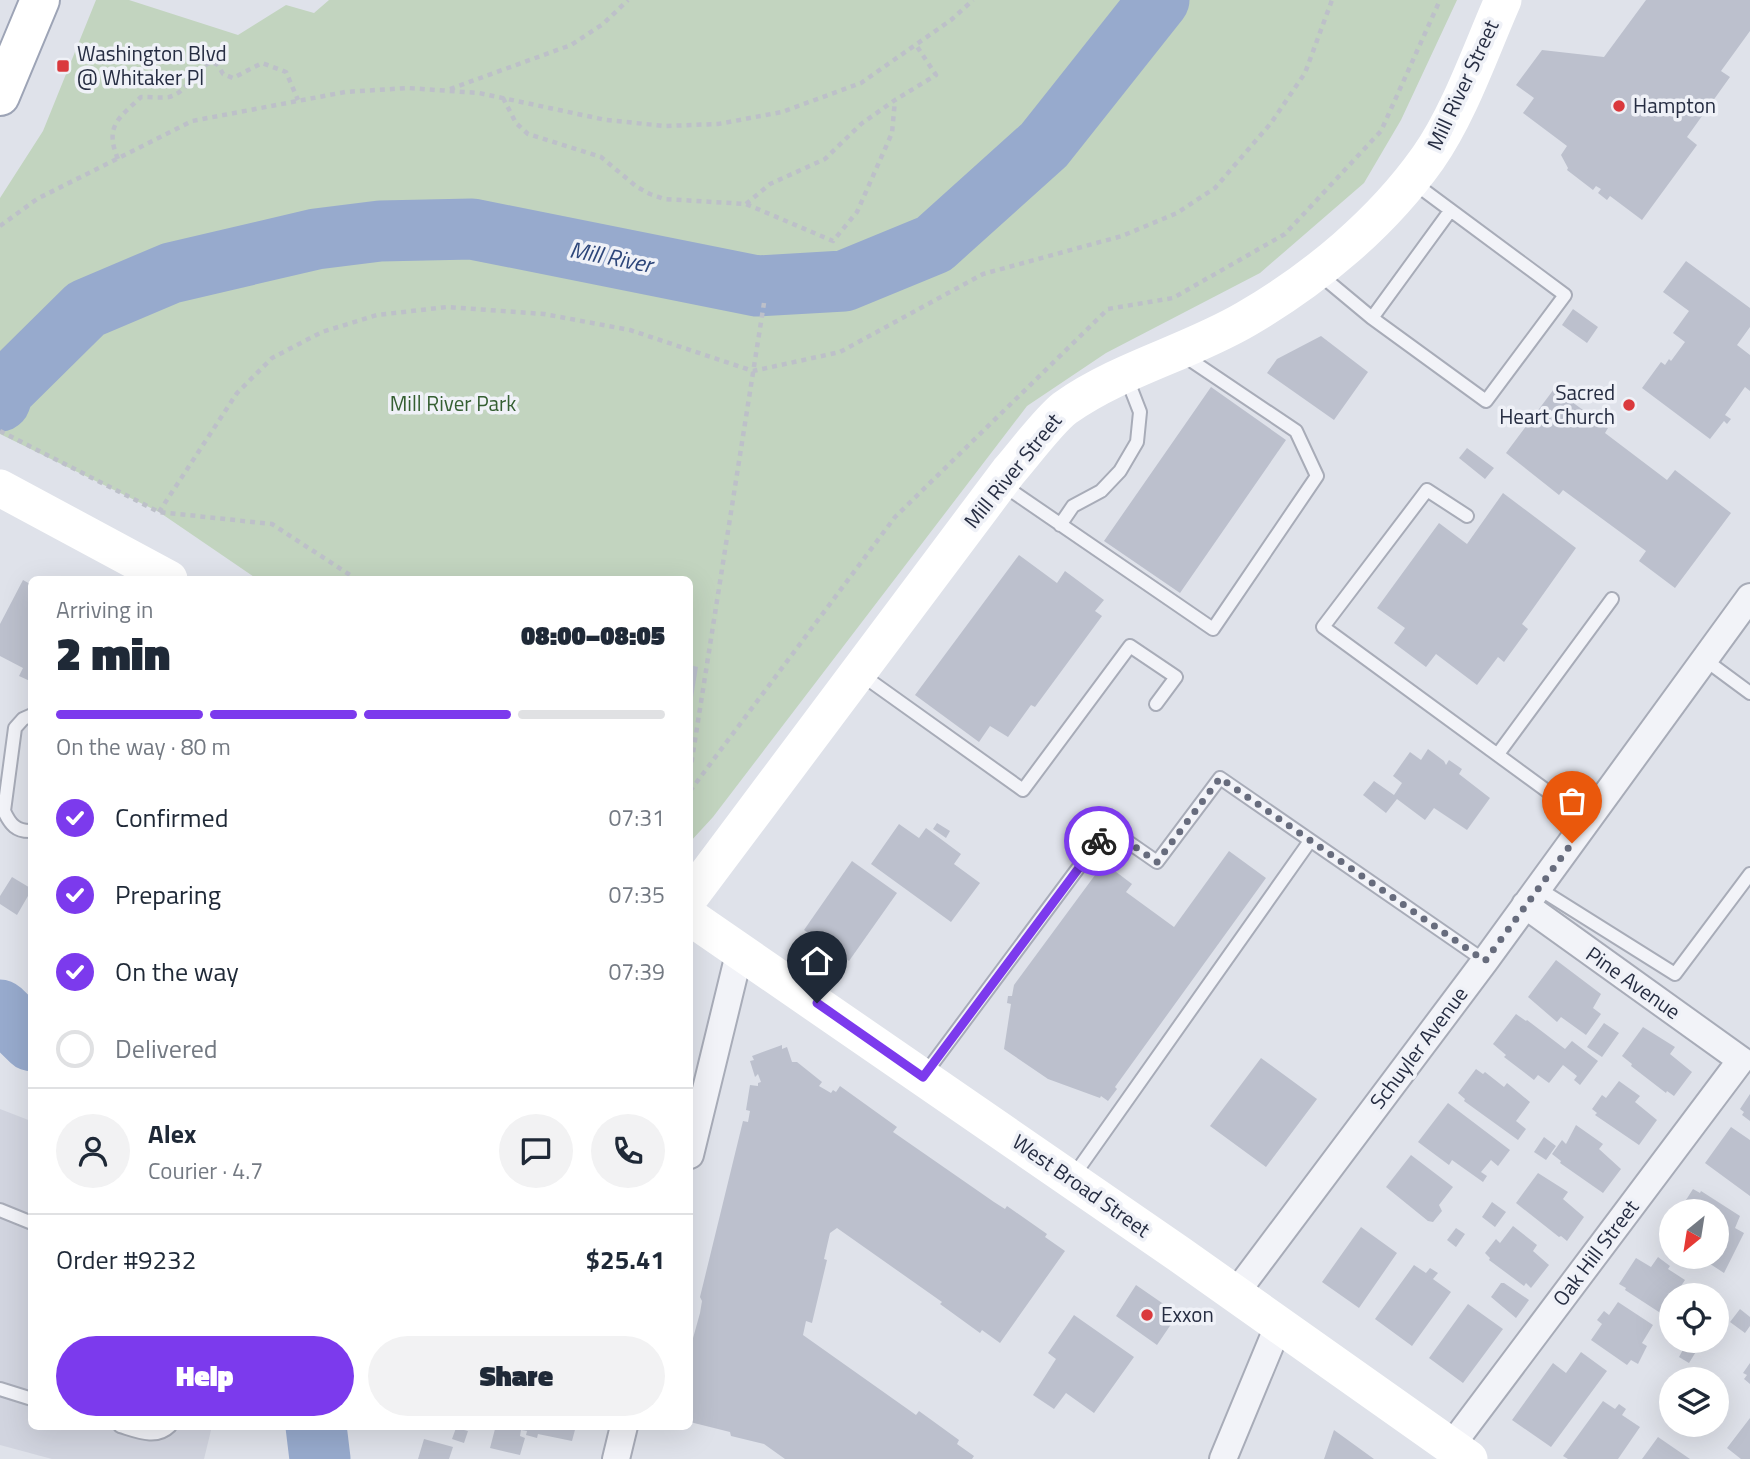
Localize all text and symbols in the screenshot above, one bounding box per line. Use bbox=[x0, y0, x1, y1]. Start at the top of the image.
street label: Mill River Street bbox=[1418, 14, 1507, 155]
place label: Washington Blvd @ Whitaker Pl bbox=[77, 37, 227, 93]
marker: Washington Blvd @ Whitaker Pl bbox=[55, 58, 71, 74]
place label: Hampton bbox=[1633, 89, 1716, 121]
marker: Hampton bbox=[1611, 98, 1627, 114]
water label: Mill River bbox=[567, 231, 658, 282]
place label: Sacred Heart Church bbox=[1499, 376, 1615, 432]
park label: Mill River Park bbox=[390, 387, 516, 419]
marker: Sacred Heart Church bbox=[1621, 397, 1637, 413]
street label: Mill River Street bbox=[956, 405, 1069, 535]
text: Arriving in bbox=[56, 592, 153, 627]
text: 08:00–08:05 bbox=[521, 616, 665, 655]
text: 2 min bbox=[56, 618, 170, 688]
text: On the way · 80 m bbox=[56, 729, 231, 764]
pin bbox=[1542, 771, 1602, 843]
icon: bag bbox=[1553, 782, 1591, 820]
text: Confirmed bbox=[115, 798, 229, 837]
icon: check bbox=[56, 799, 94, 837]
text: 07:31 bbox=[608, 800, 665, 835]
courier bbox=[1064, 806, 1134, 876]
icon: bike bbox=[1080, 822, 1118, 860]
text: Preparing bbox=[115, 875, 221, 914]
icon: check bbox=[56, 876, 94, 914]
text: 07:35 bbox=[608, 877, 665, 912]
pin bbox=[787, 931, 847, 1003]
street label: Pine Avenue bbox=[1580, 938, 1687, 1027]
icon: home bbox=[798, 942, 836, 980]
text: On the way bbox=[115, 952, 239, 991]
icon: check bbox=[56, 953, 94, 991]
text: 07:39 bbox=[608, 954, 665, 989]
street label: Schuyler Avenue bbox=[1361, 979, 1475, 1115]
text: Delivered bbox=[115, 1029, 218, 1068]
button: person bbox=[56, 1114, 130, 1188]
text: Alex bbox=[148, 1114, 196, 1153]
button: chat bbox=[499, 1114, 573, 1188]
button: phone bbox=[591, 1114, 665, 1188]
street label: West Broad Street bbox=[1006, 1126, 1158, 1245]
text: Courier · 4.7 bbox=[148, 1153, 263, 1188]
street label: Oak Hill Street bbox=[1544, 1192, 1646, 1312]
north arrow bbox=[1659, 1199, 1729, 1269]
map controls bbox=[1659, 1199, 1729, 1437]
text: Order #9232 bbox=[56, 1240, 196, 1279]
text: $25.41 bbox=[586, 1240, 665, 1279]
button: locate bbox=[1659, 1283, 1729, 1353]
place label: Exxon bbox=[1161, 1298, 1214, 1330]
marker: Exxon bbox=[1139, 1307, 1155, 1323]
button: Help bbox=[56, 1336, 354, 1416]
button: Share bbox=[368, 1336, 665, 1416]
button: layers bbox=[1659, 1367, 1729, 1437]

